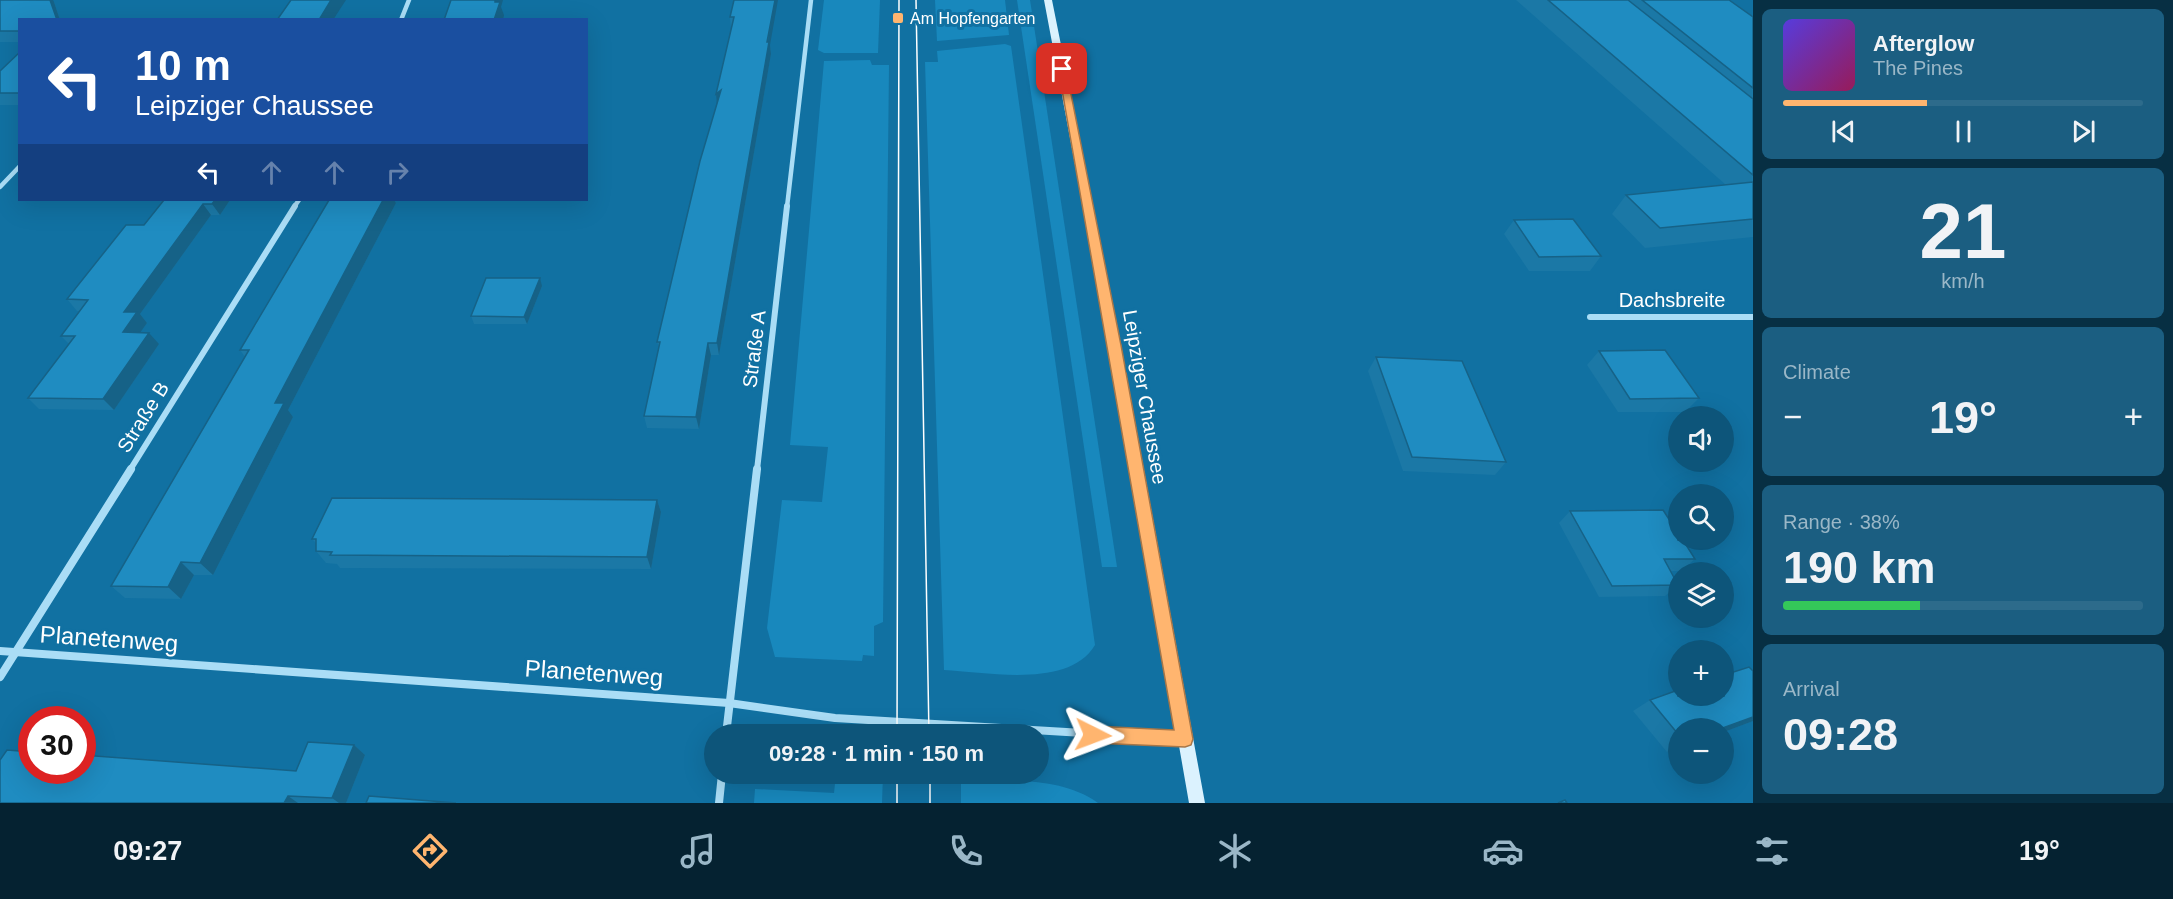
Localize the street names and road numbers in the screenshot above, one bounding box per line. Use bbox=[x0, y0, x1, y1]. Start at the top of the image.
street label: Dachsbreite bbox=[1619, 289, 1725, 311]
street label: Straße A bbox=[738, 308, 770, 389]
street label: Leipziger Chaussee bbox=[1119, 308, 1171, 486]
street label: Straße B bbox=[113, 378, 173, 456]
street label: Planetenweg bbox=[39, 620, 179, 657]
street label: Planetenweg bbox=[524, 654, 664, 691]

